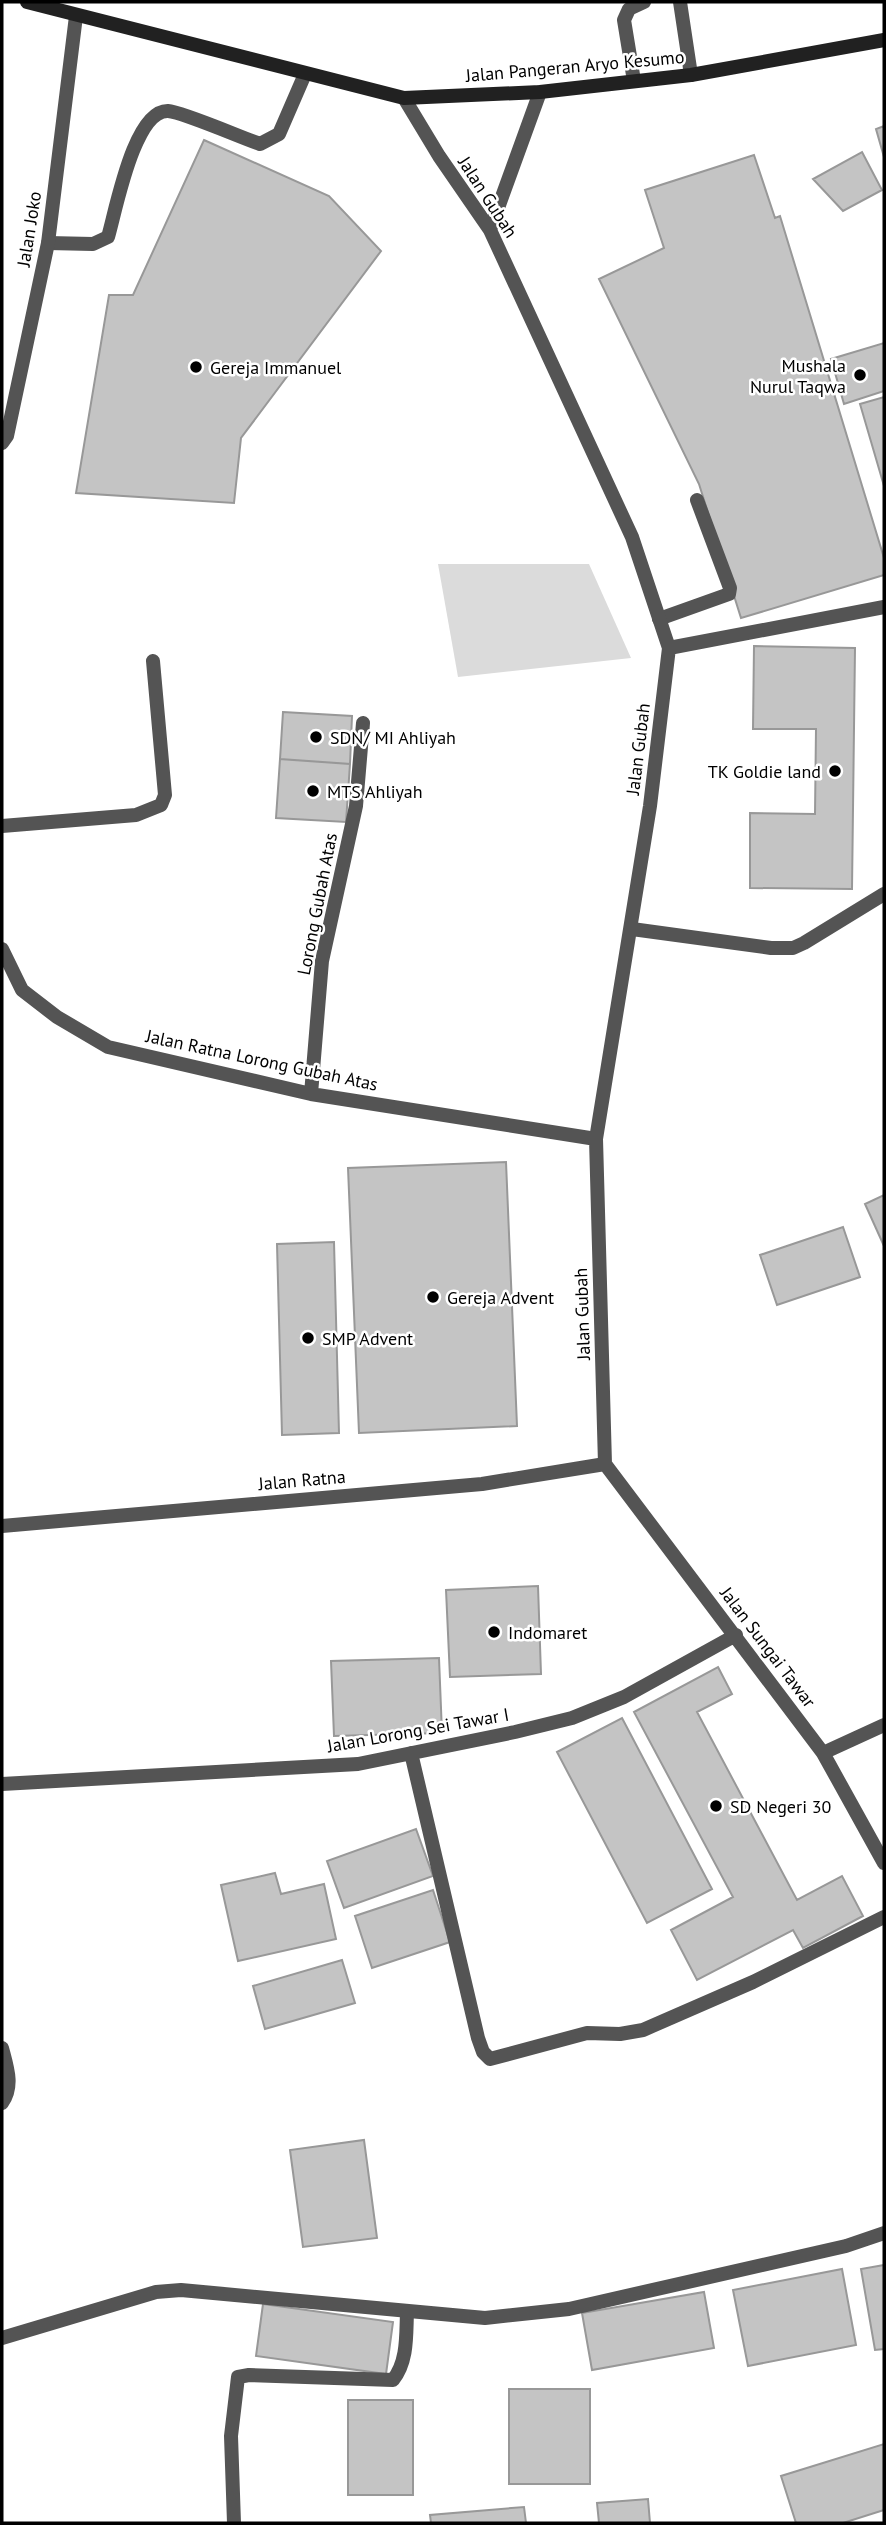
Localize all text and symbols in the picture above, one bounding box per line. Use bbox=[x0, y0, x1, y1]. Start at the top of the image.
street label: Jalan Pangeran Aryo Kesumo bbox=[464, 45, 685, 87]
street label: Jalan Gubah bbox=[453, 151, 523, 242]
street label: Jalan Joko bbox=[12, 190, 46, 269]
place label: Mushala Nurul Taqwa bbox=[750, 354, 846, 398]
place label: Gereja Immanuel bbox=[210, 356, 342, 379]
marker: Gereja Immanuel bbox=[188, 359, 204, 375]
marker: Mushala Nurul Taqwa bbox=[852, 367, 868, 383]
street label: Jalan Gubah bbox=[621, 702, 655, 797]
place label: SDN/ MI Ahliyah bbox=[330, 726, 456, 749]
marker: SDN/ MI Ahliyah bbox=[308, 729, 324, 745]
place label: TK Goldie land bbox=[708, 760, 821, 783]
marker: TK Goldie land bbox=[827, 763, 843, 779]
place label: MTS Ahliyah bbox=[327, 780, 423, 803]
marker: MTS Ahliyah bbox=[305, 783, 321, 799]
street label: Lorong Gubah Atas bbox=[292, 831, 342, 977]
street label: Jalan Ratna Lorong Gubah Atas bbox=[143, 1024, 380, 1096]
street label: Jalan Gubah bbox=[569, 1268, 595, 1361]
place label: Gereja Advent bbox=[447, 1286, 554, 1309]
marker: Gereja Advent bbox=[425, 1289, 441, 1305]
place label: SMP Advent bbox=[322, 1327, 413, 1350]
marker: SMP Advent bbox=[300, 1330, 316, 1346]
street label: Jalan Ratna bbox=[256, 1465, 347, 1495]
street label: Jalan Sungai Tawar bbox=[715, 1581, 821, 1712]
place label: Indomaret bbox=[508, 1621, 587, 1644]
marker: Indomaret bbox=[486, 1624, 502, 1640]
street label: Jalan Lorong Sei Tawar I bbox=[324, 1703, 511, 1757]
place label: SD Negeri 30 bbox=[730, 1795, 832, 1818]
marker: SD Negeri 30 bbox=[708, 1798, 724, 1814]

